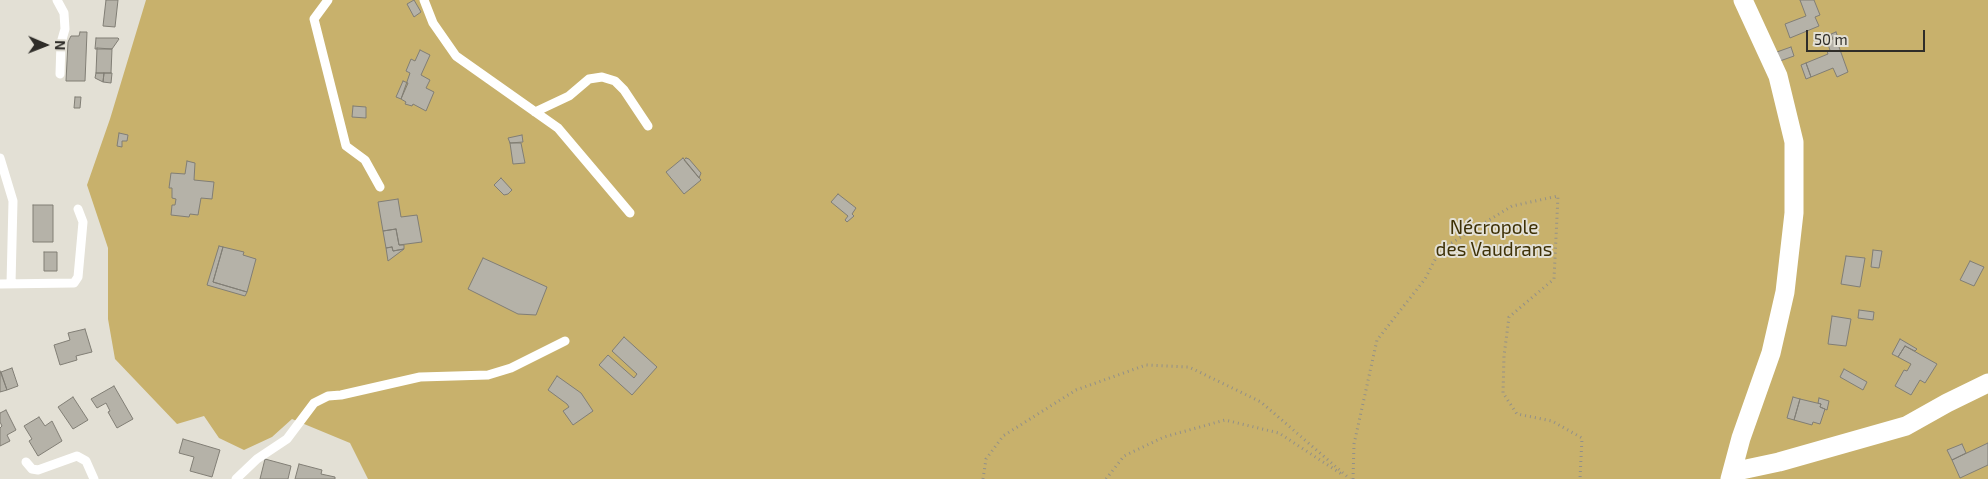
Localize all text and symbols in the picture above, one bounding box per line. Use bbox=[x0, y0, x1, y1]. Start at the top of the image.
north arrow bbox=[20, 20, 70, 70]
scale bar bbox=[1808, 20, 1927, 52]
text: 50 m bbox=[1814, 30, 1848, 48]
text: N bbox=[52, 40, 69, 50]
park label: Nécropole des Vaudrans bbox=[1436, 217, 1552, 261]

